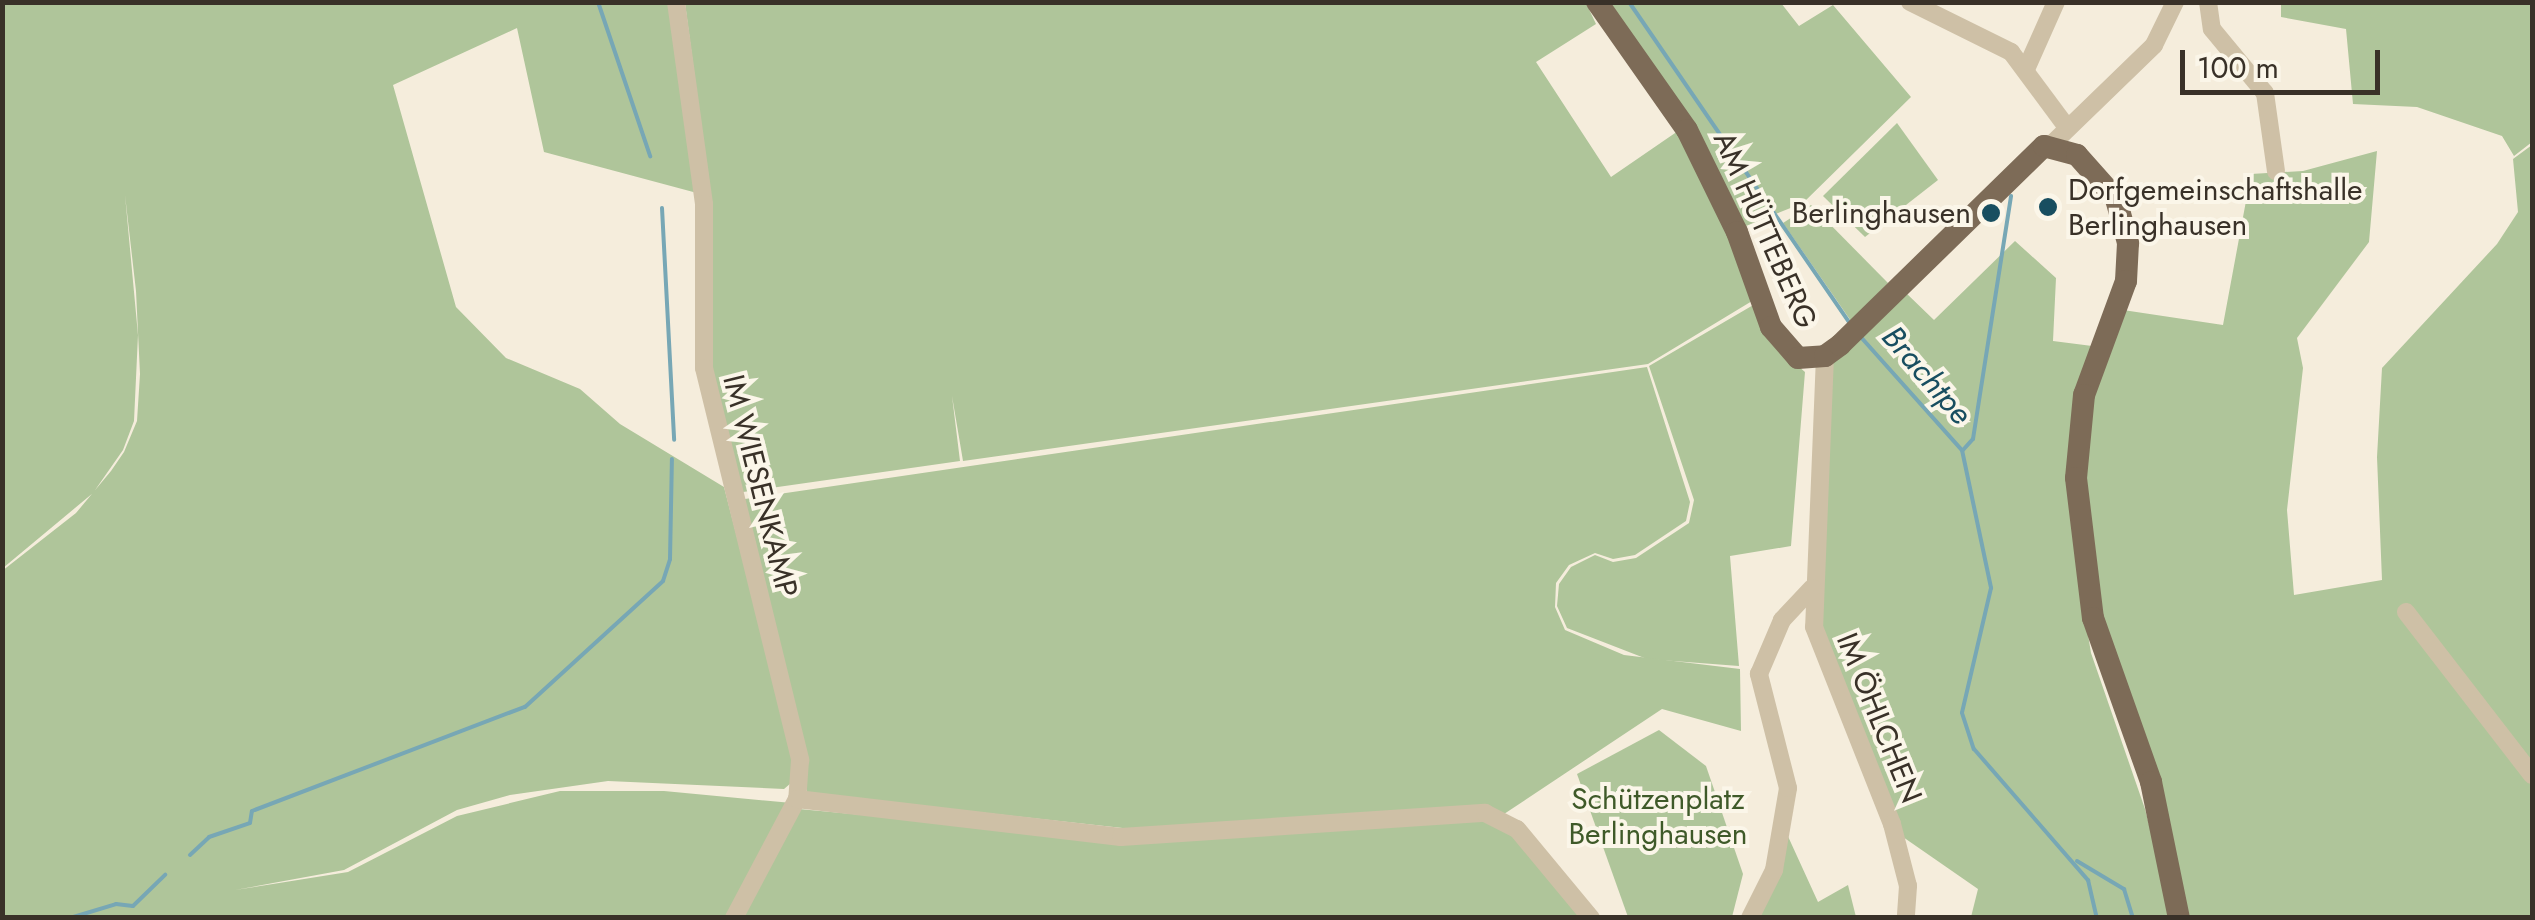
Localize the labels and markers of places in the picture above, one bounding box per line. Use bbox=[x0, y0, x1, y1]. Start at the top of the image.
place label: Dorfgemeinschaftshalle Berlinghausen bbox=[2068, 172, 2363, 242]
place label: Berlinghausen bbox=[1792, 195, 1971, 231]
marker: Dorfgemeinschaftshalle Berlinghausen bbox=[2037, 196, 2059, 218]
marker: Berlinghausen bbox=[1980, 202, 2002, 224]

